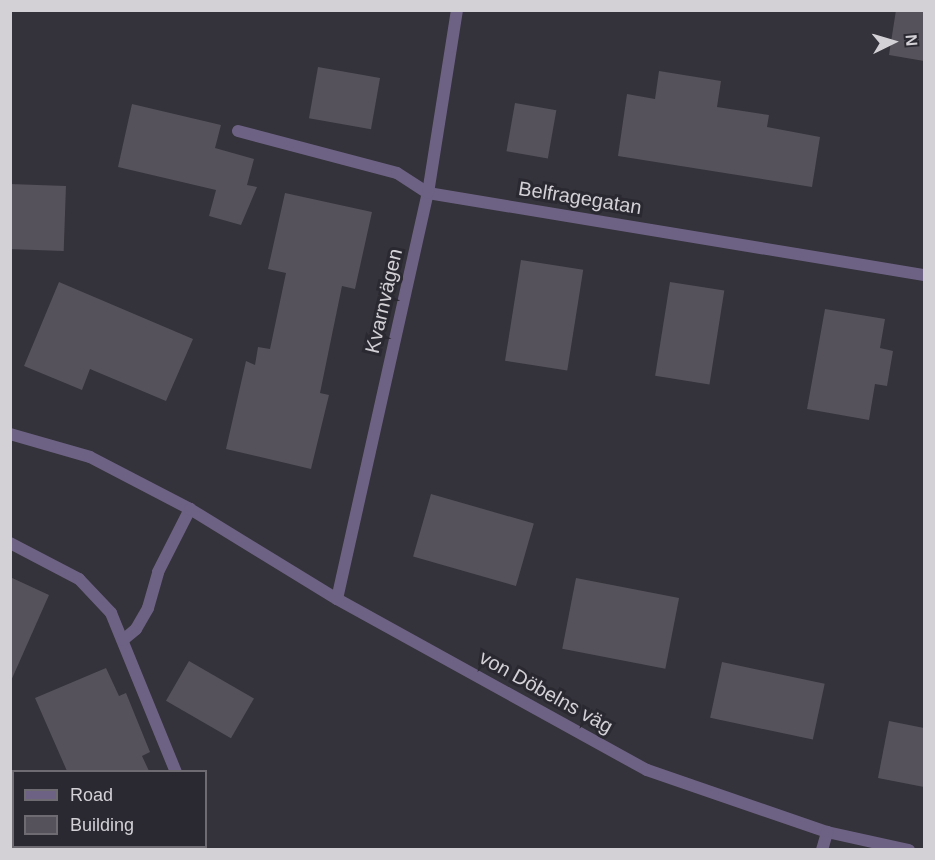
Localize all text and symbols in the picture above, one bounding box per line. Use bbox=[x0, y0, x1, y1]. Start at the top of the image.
north arrow bbox=[863, 12, 923, 72]
text: N bbox=[902, 34, 920, 47]
street label: Belfragegatan bbox=[517, 176, 643, 220]
street label: Kvarnvägen bbox=[360, 246, 408, 356]
street label: von Döbelns väg bbox=[475, 645, 617, 739]
legend bbox=[12, 770, 207, 848]
text: Road bbox=[70, 785, 113, 805]
text: Building bbox=[70, 815, 134, 835]

